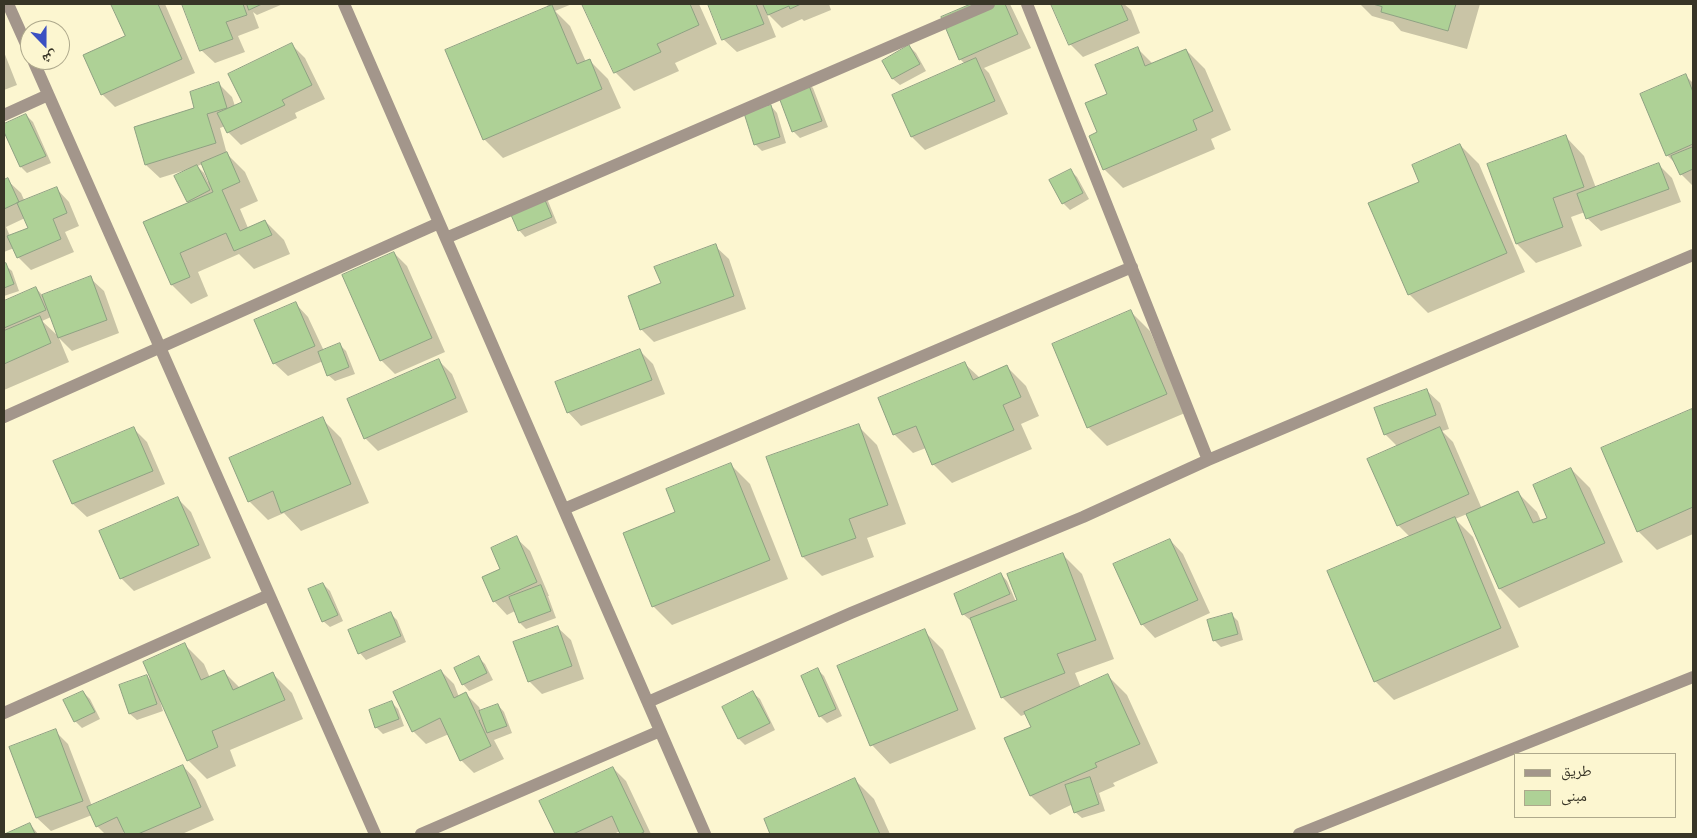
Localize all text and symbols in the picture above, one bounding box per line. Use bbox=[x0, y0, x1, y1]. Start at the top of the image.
north arrow bbox=[20, 20, 70, 70]
text: ش bbox=[40, 46, 61, 70]
legend bbox=[1514, 753, 1677, 818]
text: طريق bbox=[1561, 760, 1592, 781]
text: مبنى bbox=[1561, 785, 1587, 806]

